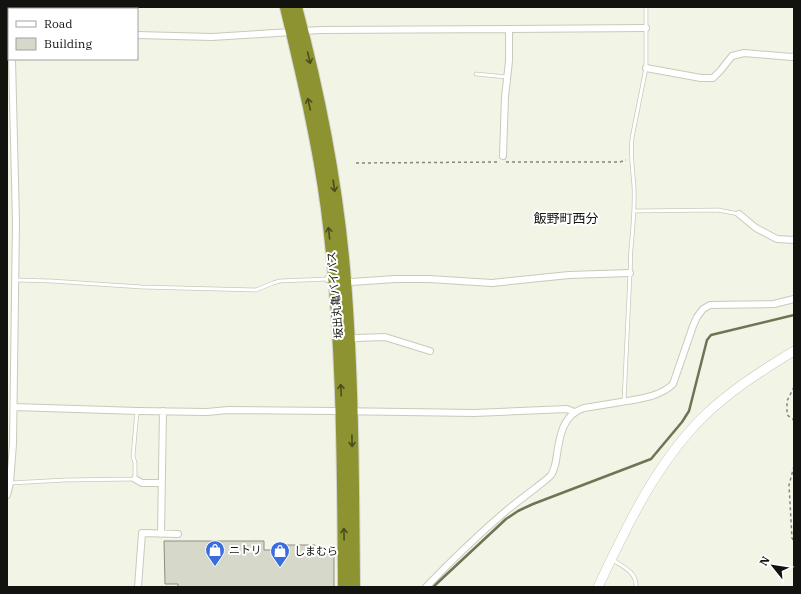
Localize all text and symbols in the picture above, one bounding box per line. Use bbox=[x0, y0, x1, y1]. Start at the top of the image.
legend bbox=[8, 8, 138, 60]
text: Road bbox=[44, 16, 73, 31]
text: Building bbox=[44, 36, 92, 51]
one-way arrow bbox=[306, 52, 313, 65]
one-way arrow bbox=[304, 98, 312, 111]
one-way arrow bbox=[330, 179, 338, 192]
district label: 飯野町西分 bbox=[533, 210, 599, 227]
one-way arrow bbox=[326, 226, 333, 239]
street label: 坂出丸亀バイパス bbox=[324, 251, 346, 339]
one-way arrow bbox=[337, 384, 345, 397]
one-way arrow bbox=[348, 434, 356, 447]
one-way arrow bbox=[340, 528, 348, 541]
shop icon: ニトリ bbox=[204, 539, 226, 567]
shop icon: しまむら bbox=[269, 540, 291, 568]
place label: ニトリ bbox=[229, 543, 262, 557]
place label: しまむら bbox=[294, 544, 338, 558]
north arrow bbox=[753, 546, 793, 586]
text: N bbox=[756, 553, 773, 568]

